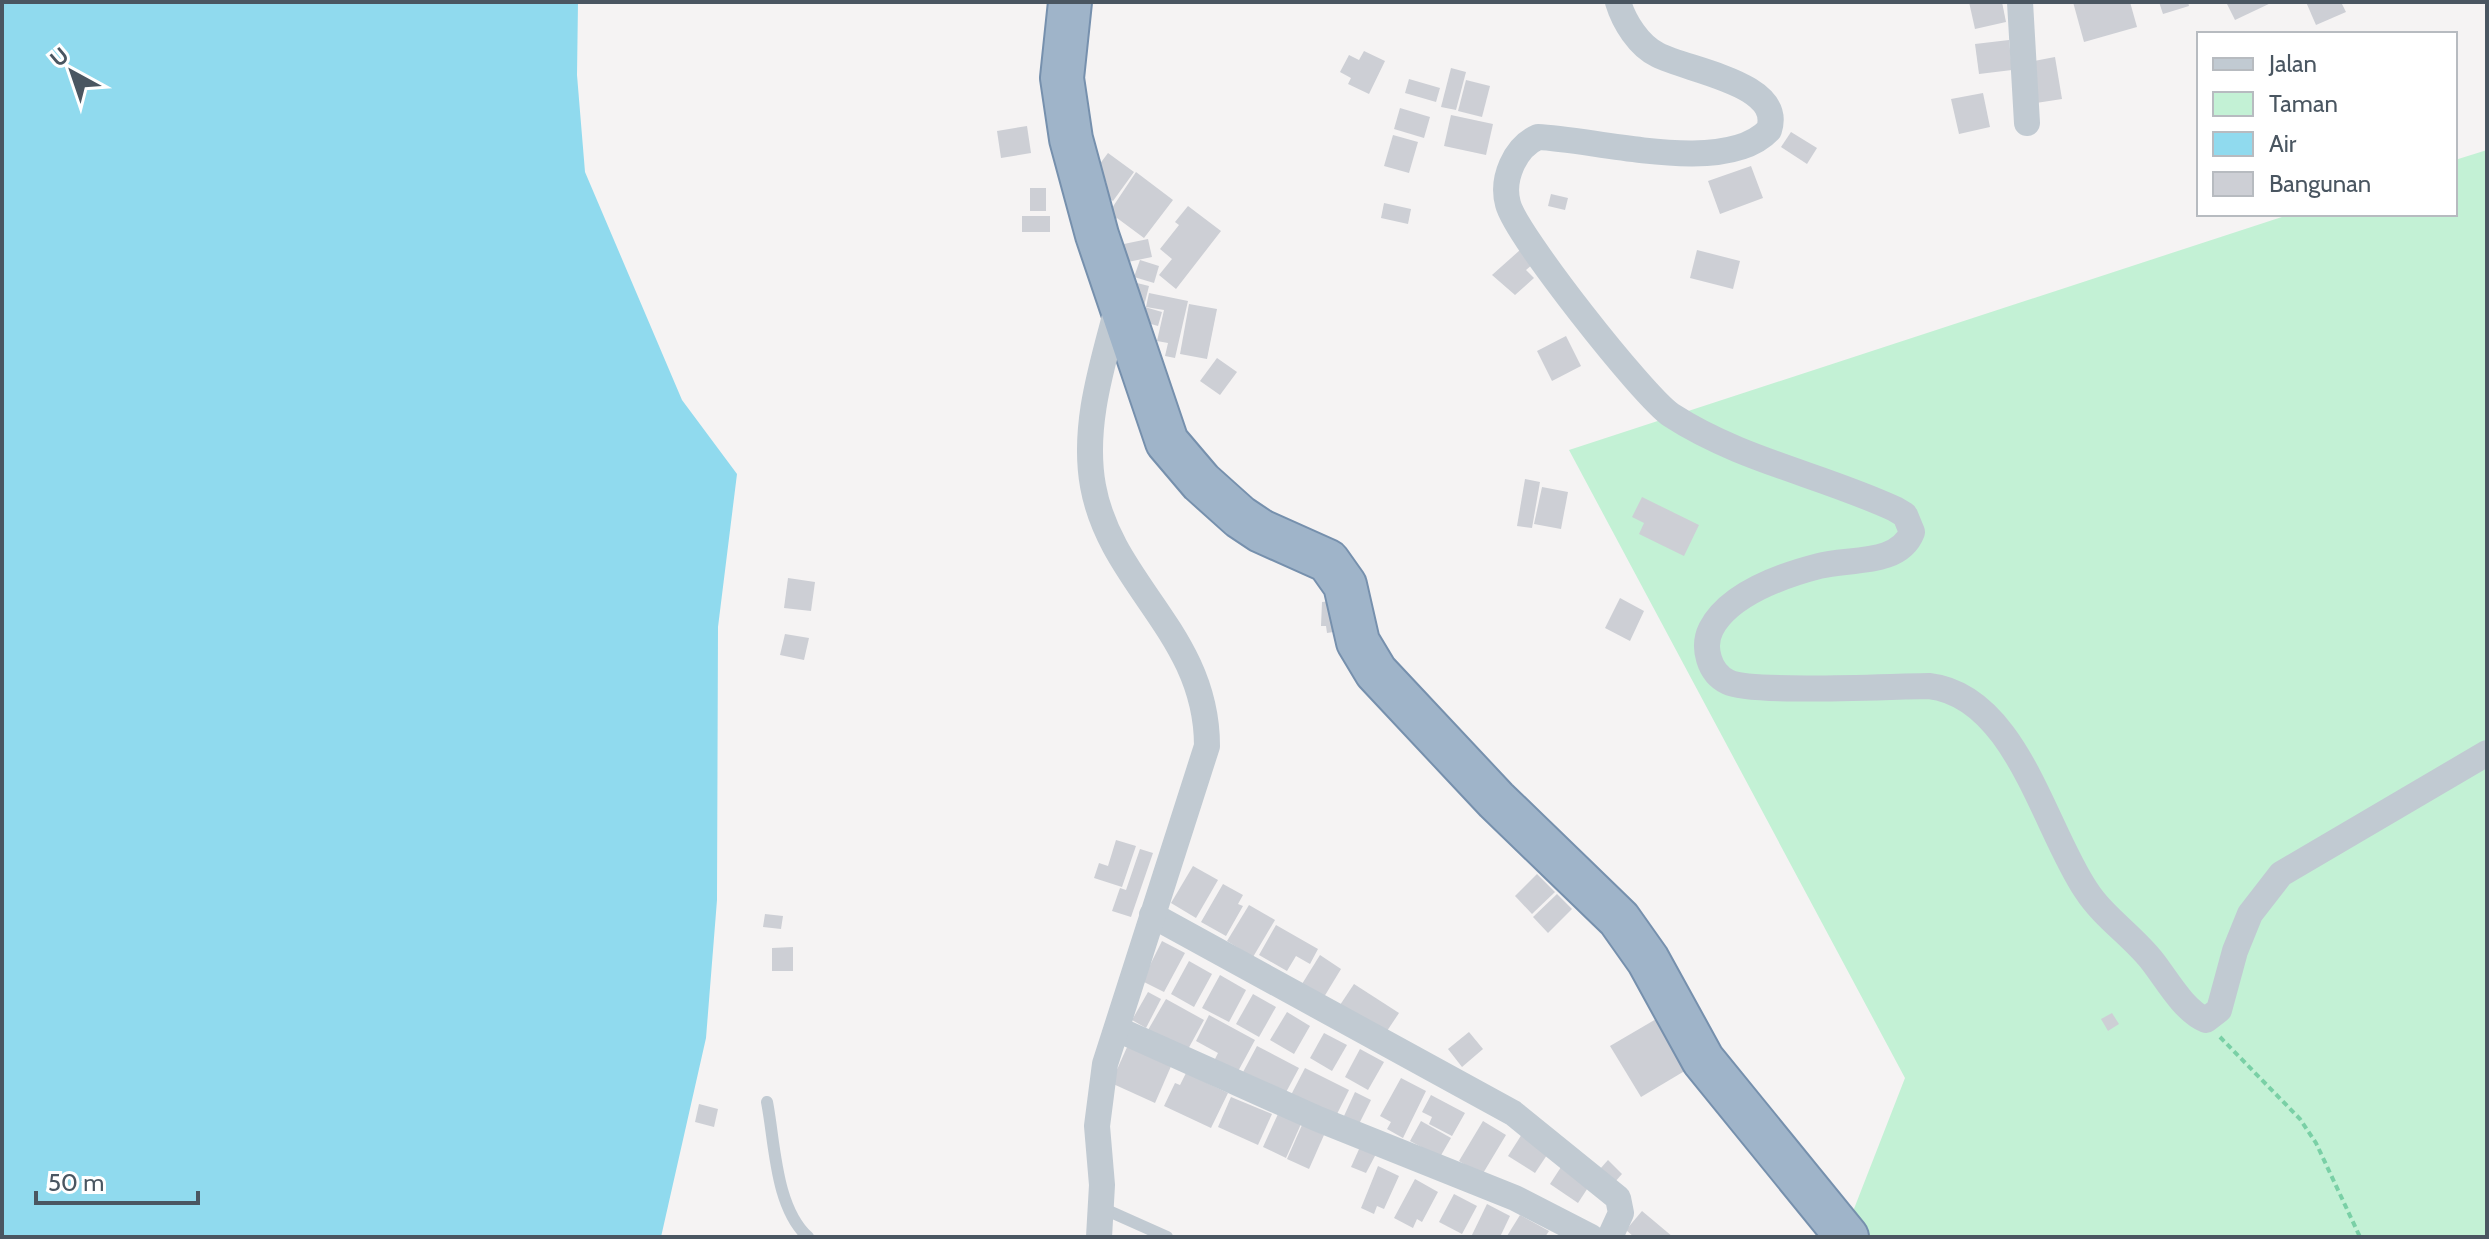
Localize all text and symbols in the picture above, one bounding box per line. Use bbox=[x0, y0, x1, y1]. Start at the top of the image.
north arrow bbox=[32, 32, 112, 112]
legend bbox=[2197, 32, 2457, 216]
text: U bbox=[45, 42, 74, 72]
text: Jalan bbox=[2268, 49, 2317, 78]
text: Taman bbox=[2269, 89, 2338, 118]
text: Air bbox=[2269, 129, 2297, 158]
text: Bangunan bbox=[2269, 169, 2371, 198]
scale bar bbox=[36, 1155, 198, 1205]
text: 50 m bbox=[48, 1168, 104, 1197]

